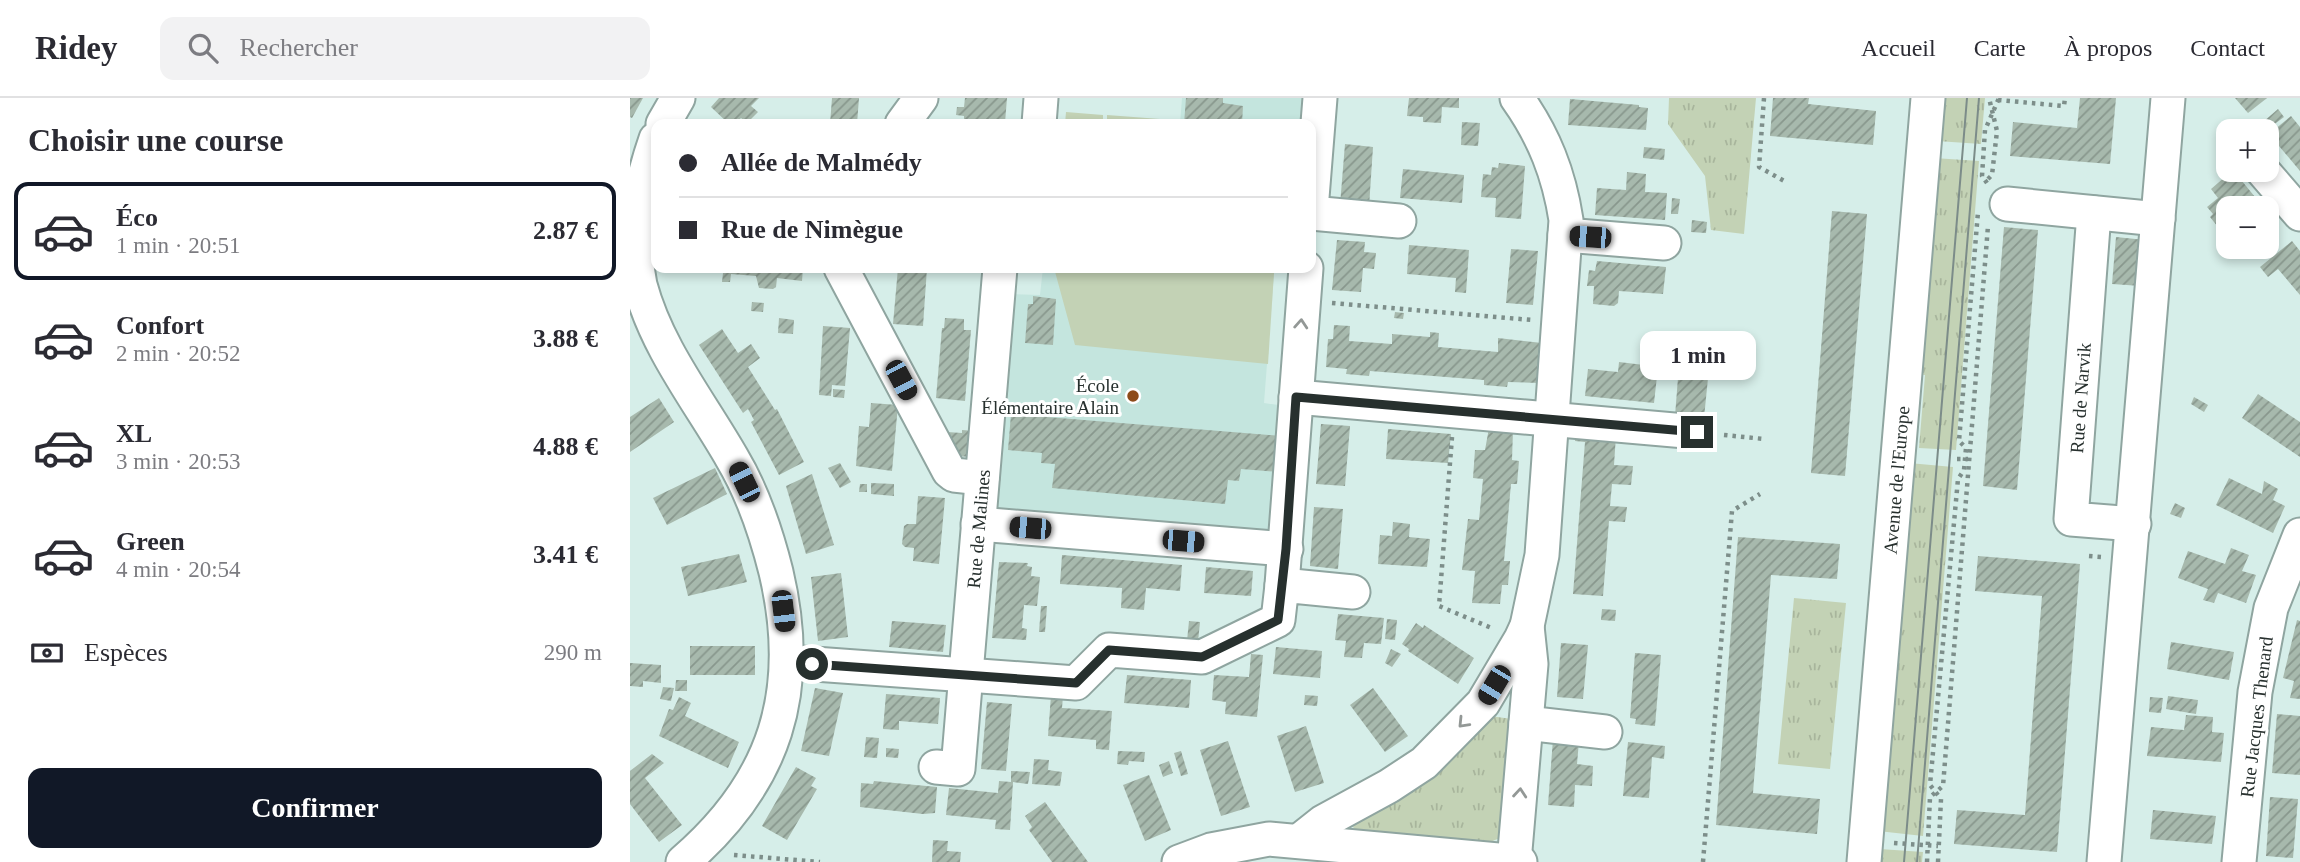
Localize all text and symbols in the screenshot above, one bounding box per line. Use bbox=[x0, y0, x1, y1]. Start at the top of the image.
search box bbox=[160, 17, 650, 80]
icon: search bbox=[184, 29, 222, 67]
text: Ridey bbox=[35, 30, 118, 66]
text: Rechercher bbox=[240, 33, 358, 62]
text: Accueil bbox=[1861, 35, 1936, 61]
text: Carte bbox=[1974, 35, 2026, 61]
text: À propos bbox=[2064, 35, 2152, 61]
text: Contact bbox=[2190, 35, 2265, 61]
map controls bbox=[2216, 119, 2279, 259]
button: + bbox=[2216, 119, 2279, 182]
text: Choisir une course bbox=[28, 122, 283, 158]
text: Allée de Malmédy bbox=[721, 148, 922, 177]
button: − bbox=[2216, 196, 2279, 259]
icon: car bbox=[32, 200, 95, 263]
text: Éco bbox=[116, 203, 158, 232]
text: Rue de Nimègue bbox=[721, 215, 903, 244]
text: 2.87 € bbox=[533, 216, 598, 245]
car bbox=[1569, 225, 1612, 249]
text: 1 min · 20:51 bbox=[116, 233, 241, 258]
icon: car bbox=[32, 308, 95, 371]
text: Confort bbox=[116, 311, 204, 340]
one-way arrow bbox=[1293, 318, 1308, 329]
text: 3.88 € bbox=[533, 324, 598, 353]
callout: 1 min bbox=[1639, 330, 1755, 380]
text: 2 min · 20:52 bbox=[116, 341, 241, 366]
street label: Rue de Narvik bbox=[2066, 342, 2095, 454]
text: 1 min bbox=[1670, 343, 1726, 368]
car bbox=[882, 357, 921, 403]
place label: École Élémentaire Alain bbox=[981, 375, 1119, 418]
marker: École Élémentaire Alain bbox=[1125, 388, 1141, 404]
street label: Avenue de l'Europe bbox=[1880, 405, 1913, 555]
icon: car bbox=[32, 416, 95, 479]
route end bbox=[1681, 416, 1713, 448]
text: XL bbox=[116, 419, 152, 448]
text: 4.88 € bbox=[533, 432, 598, 461]
text: 3 min · 20:53 bbox=[116, 449, 241, 474]
car bbox=[726, 459, 763, 505]
street label: Rue de Malines bbox=[963, 469, 994, 589]
car bbox=[1009, 516, 1052, 540]
icon: car bbox=[32, 524, 95, 587]
text: Green bbox=[116, 527, 185, 556]
car bbox=[1162, 529, 1205, 553]
text: 3.41 € bbox=[533, 540, 598, 569]
text: 4 min · 20:54 bbox=[116, 557, 241, 582]
car bbox=[771, 589, 796, 633]
icon: cash bbox=[28, 634, 66, 672]
street label: Rue Jacques Thenard bbox=[2236, 635, 2277, 799]
text: Espèces bbox=[84, 638, 168, 667]
text: 290 m bbox=[544, 640, 602, 665]
route start bbox=[796, 648, 828, 680]
car bbox=[1475, 662, 1514, 708]
one-way arrow bbox=[1459, 715, 1472, 728]
button: Confirmer bbox=[28, 768, 602, 848]
one-way arrow bbox=[1512, 787, 1527, 798]

